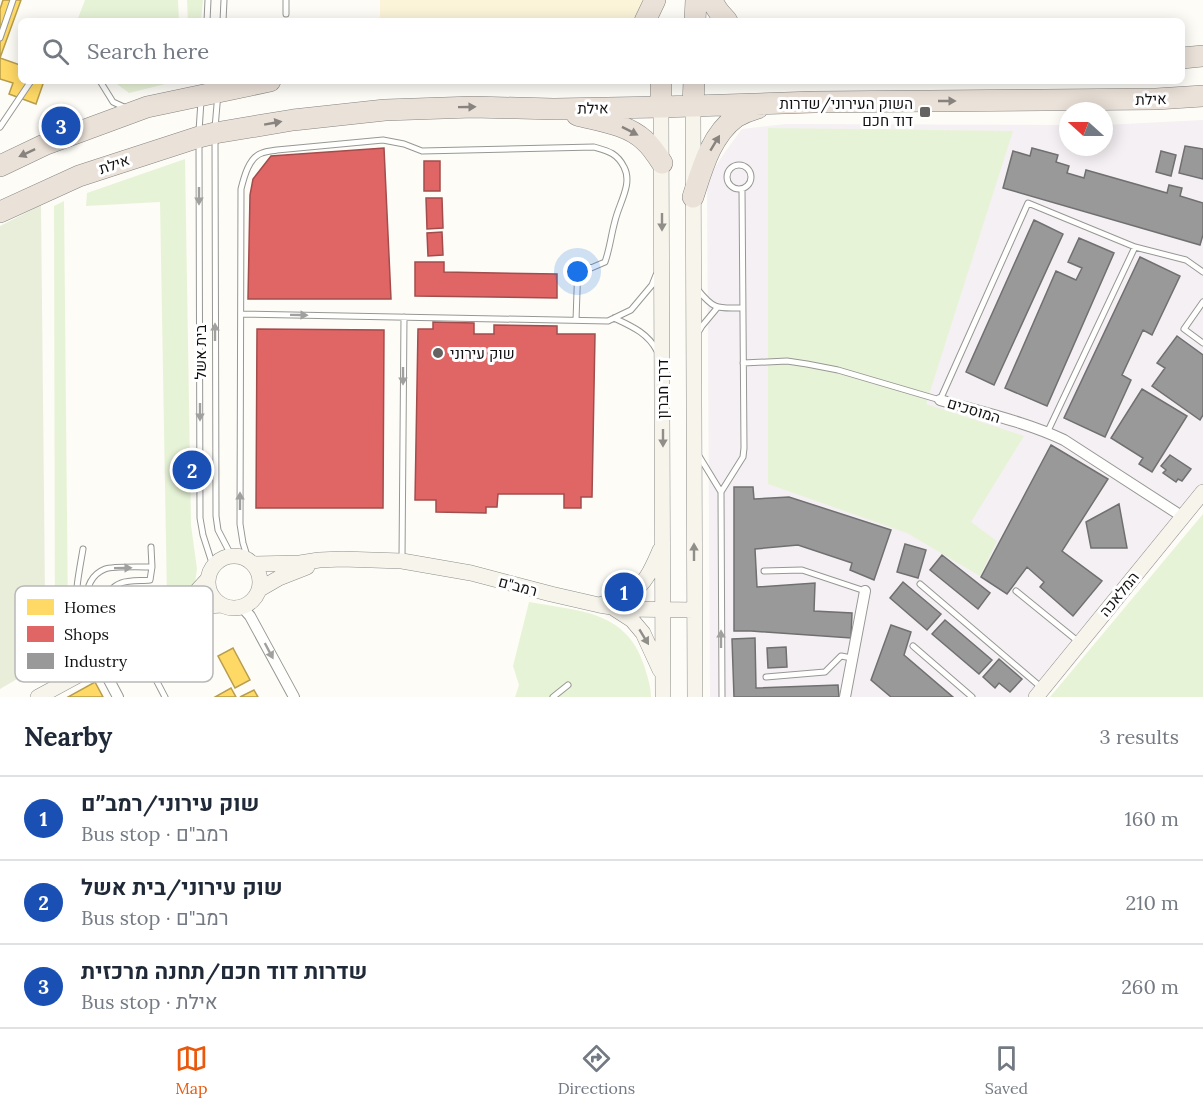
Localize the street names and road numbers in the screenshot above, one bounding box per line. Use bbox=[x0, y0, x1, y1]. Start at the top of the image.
street label: אילת bbox=[1135, 89, 1167, 109]
street label: אילת bbox=[577, 98, 609, 118]
street label: אילת bbox=[96, 150, 132, 178]
street label: בית אשל bbox=[191, 324, 210, 379]
street label: דרך חברון bbox=[653, 359, 672, 419]
street label: המוסכים bbox=[945, 393, 1003, 427]
street label: המלאכה bbox=[1095, 568, 1143, 620]
street label: רמב"ם bbox=[496, 572, 540, 600]

